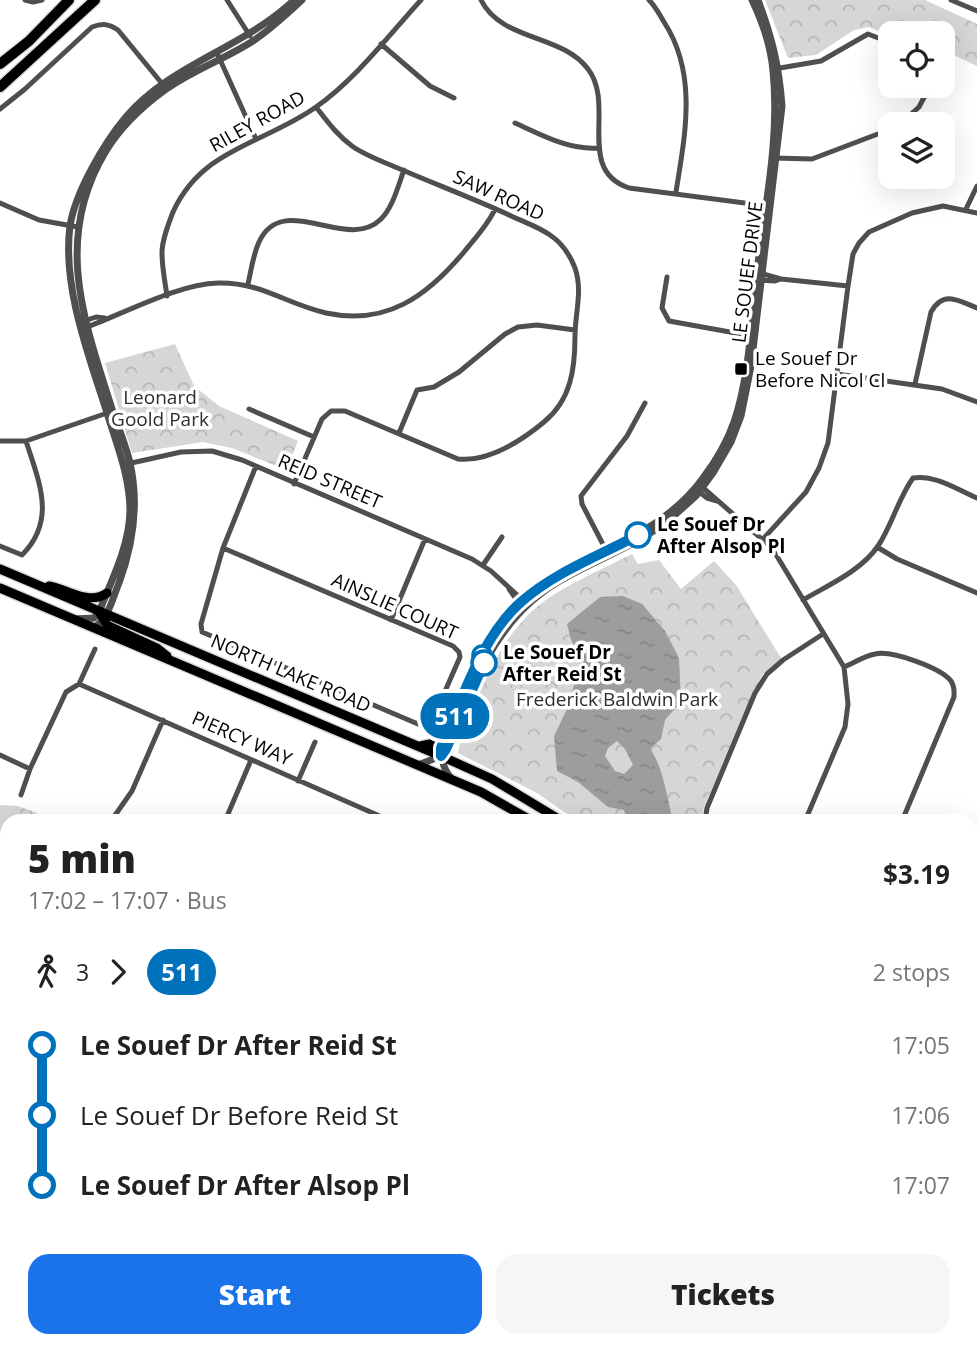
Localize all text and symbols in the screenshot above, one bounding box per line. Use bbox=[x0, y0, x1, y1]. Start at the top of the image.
map controls bbox=[878, 21, 955, 189]
button: locate bbox=[878, 21, 955, 98]
street label: RILEY ROAD bbox=[205, 84, 309, 158]
button: layers bbox=[878, 112, 955, 189]
street label: SAW ROAD bbox=[449, 163, 549, 227]
street label: LE SOUEF DRIVE bbox=[725, 200, 769, 344]
place label: Le Souef Dr Before Nicol Cl bbox=[755, 345, 885, 393]
marker: Le Souef Dr Before Nicol Cl bbox=[733, 361, 749, 377]
park label: Leonard Goold Park bbox=[111, 384, 209, 432]
street label: REID STREET bbox=[274, 447, 386, 515]
place label: Le Souef Dr After Alsop Pl bbox=[657, 511, 785, 559]
marker: Le Souef Dr After Alsop Pl bbox=[625, 522, 651, 548]
street label: AINSLIE COURT bbox=[328, 567, 463, 646]
street label: NORTH LAKE ROAD bbox=[207, 628, 375, 718]
place label: Le Souef Dr After Reid St bbox=[503, 639, 622, 687]
unlabelled marker bbox=[472, 645, 492, 665]
marker: Le Souef Dr After Reid St bbox=[471, 650, 497, 676]
park label: Frederick Baldwin Park bbox=[516, 686, 718, 712]
line badge: 511 bbox=[415, 693, 495, 739]
text: 511 bbox=[434, 699, 476, 732]
street label: PIERCY WAY bbox=[188, 704, 296, 772]
text: 5 min bbox=[28, 832, 136, 884]
text: $3.19 bbox=[883, 856, 950, 892]
text: 17:02 – 17:07 · Bus bbox=[28, 884, 227, 916]
icon: walk bbox=[28, 953, 66, 991]
icon: forward bbox=[99, 953, 137, 991]
text: 511 bbox=[161, 955, 202, 988]
text: 3 bbox=[76, 956, 89, 988]
text: 2 stops bbox=[873, 956, 950, 988]
text: Le Souef Dr After Reid St bbox=[80, 1027, 397, 1063]
text: 17:05 bbox=[891, 1029, 950, 1061]
text: Le Souef Dr Before Reid St bbox=[80, 1097, 398, 1133]
text: 17:06 bbox=[891, 1099, 950, 1131]
text: Le Souef Dr After Alsop Pl bbox=[80, 1167, 410, 1203]
text: 17:07 bbox=[891, 1169, 950, 1201]
button: Start bbox=[28, 1254, 482, 1334]
button: Tickets bbox=[496, 1254, 950, 1334]

